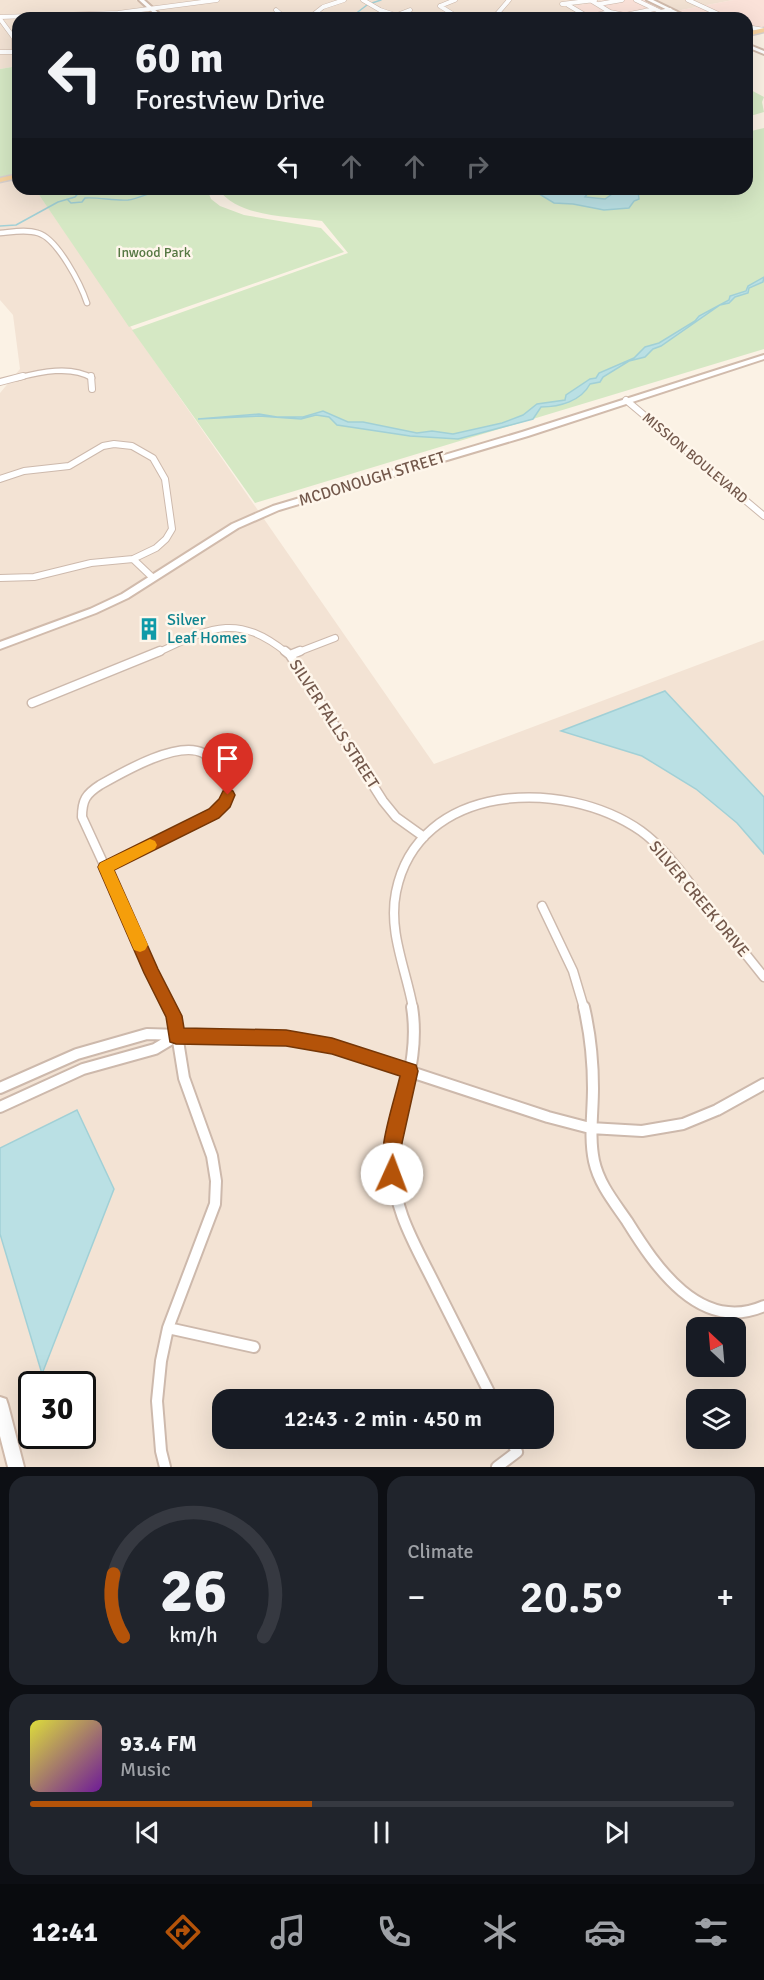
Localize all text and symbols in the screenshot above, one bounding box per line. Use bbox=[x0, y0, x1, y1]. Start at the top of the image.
text: 60 m bbox=[135, 33, 224, 84]
icon: left bbox=[36, 36, 114, 114]
text: Forestview Drive bbox=[135, 84, 325, 117]
icon: left bbox=[272, 150, 305, 183]
icon: ahead bbox=[335, 150, 368, 183]
icon: ahead bbox=[398, 150, 431, 183]
icon: right bbox=[461, 150, 494, 183]
park label: Inwood Park bbox=[117, 244, 191, 261]
street label: MISSION BOULEVARD bbox=[639, 409, 751, 507]
street label: MCDONOUGH STREET bbox=[296, 447, 448, 511]
place label: Silver Leaf Homes bbox=[167, 610, 247, 648]
building icon: Silver Leaf Homes bbox=[136, 616, 162, 642]
street label: SILVER FALLS STREET bbox=[285, 656, 383, 792]
pin bbox=[202, 733, 253, 795]
icon: arrive bbox=[211, 742, 244, 775]
street label: SILVER CREEK DRIVE bbox=[645, 837, 753, 961]
position arrow bbox=[360, 1142, 424, 1206]
north arrow bbox=[686, 1317, 746, 1377]
map controls bbox=[686, 1317, 746, 1449]
speed limit sign: 30 bbox=[18, 1371, 96, 1449]
button: layers bbox=[686, 1389, 746, 1449]
text: 12:43 · 2 min · 450 m bbox=[284, 1405, 482, 1432]
text: Climate bbox=[408, 1539, 473, 1564]
text: 26 bbox=[160, 1552, 227, 1629]
text: 20.5° bbox=[519, 1570, 622, 1625]
text: − bbox=[408, 1577, 425, 1618]
text: + bbox=[716, 1577, 734, 1618]
text: km/h bbox=[169, 1623, 218, 1649]
text: 93.4 FM bbox=[120, 1730, 197, 1757]
text: Music bbox=[120, 1757, 171, 1782]
icon: previous bbox=[131, 1816, 164, 1849]
icon: pause bbox=[365, 1816, 398, 1849]
icon: next bbox=[600, 1816, 633, 1849]
icon: directions bbox=[162, 1911, 204, 1953]
icon: music bbox=[267, 1911, 309, 1953]
icon: phone bbox=[373, 1911, 415, 1953]
icon: climate bbox=[479, 1911, 521, 1953]
icon: car bbox=[584, 1911, 626, 1953]
icon: filters bbox=[690, 1911, 732, 1953]
text: 12:41 bbox=[32, 1916, 98, 1949]

